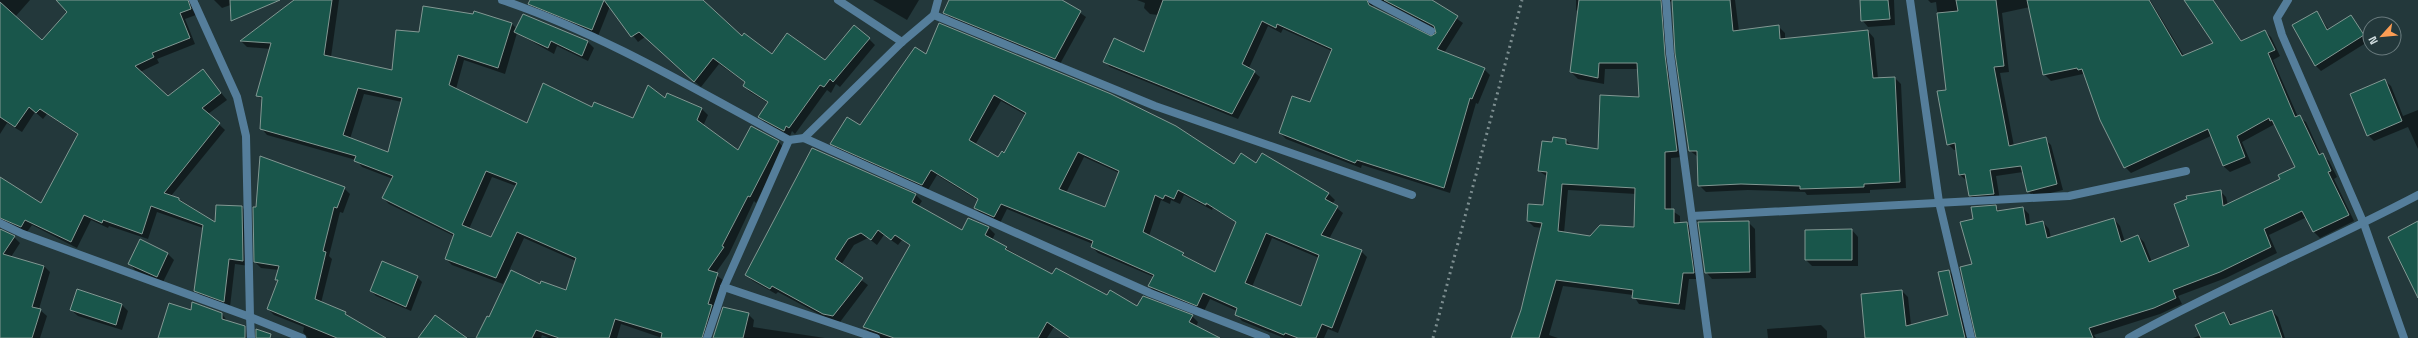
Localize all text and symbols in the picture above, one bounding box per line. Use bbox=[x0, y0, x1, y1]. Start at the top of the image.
north arrow bbox=[2362, 16, 2402, 56]
text: N bbox=[2365, 34, 2381, 47]

